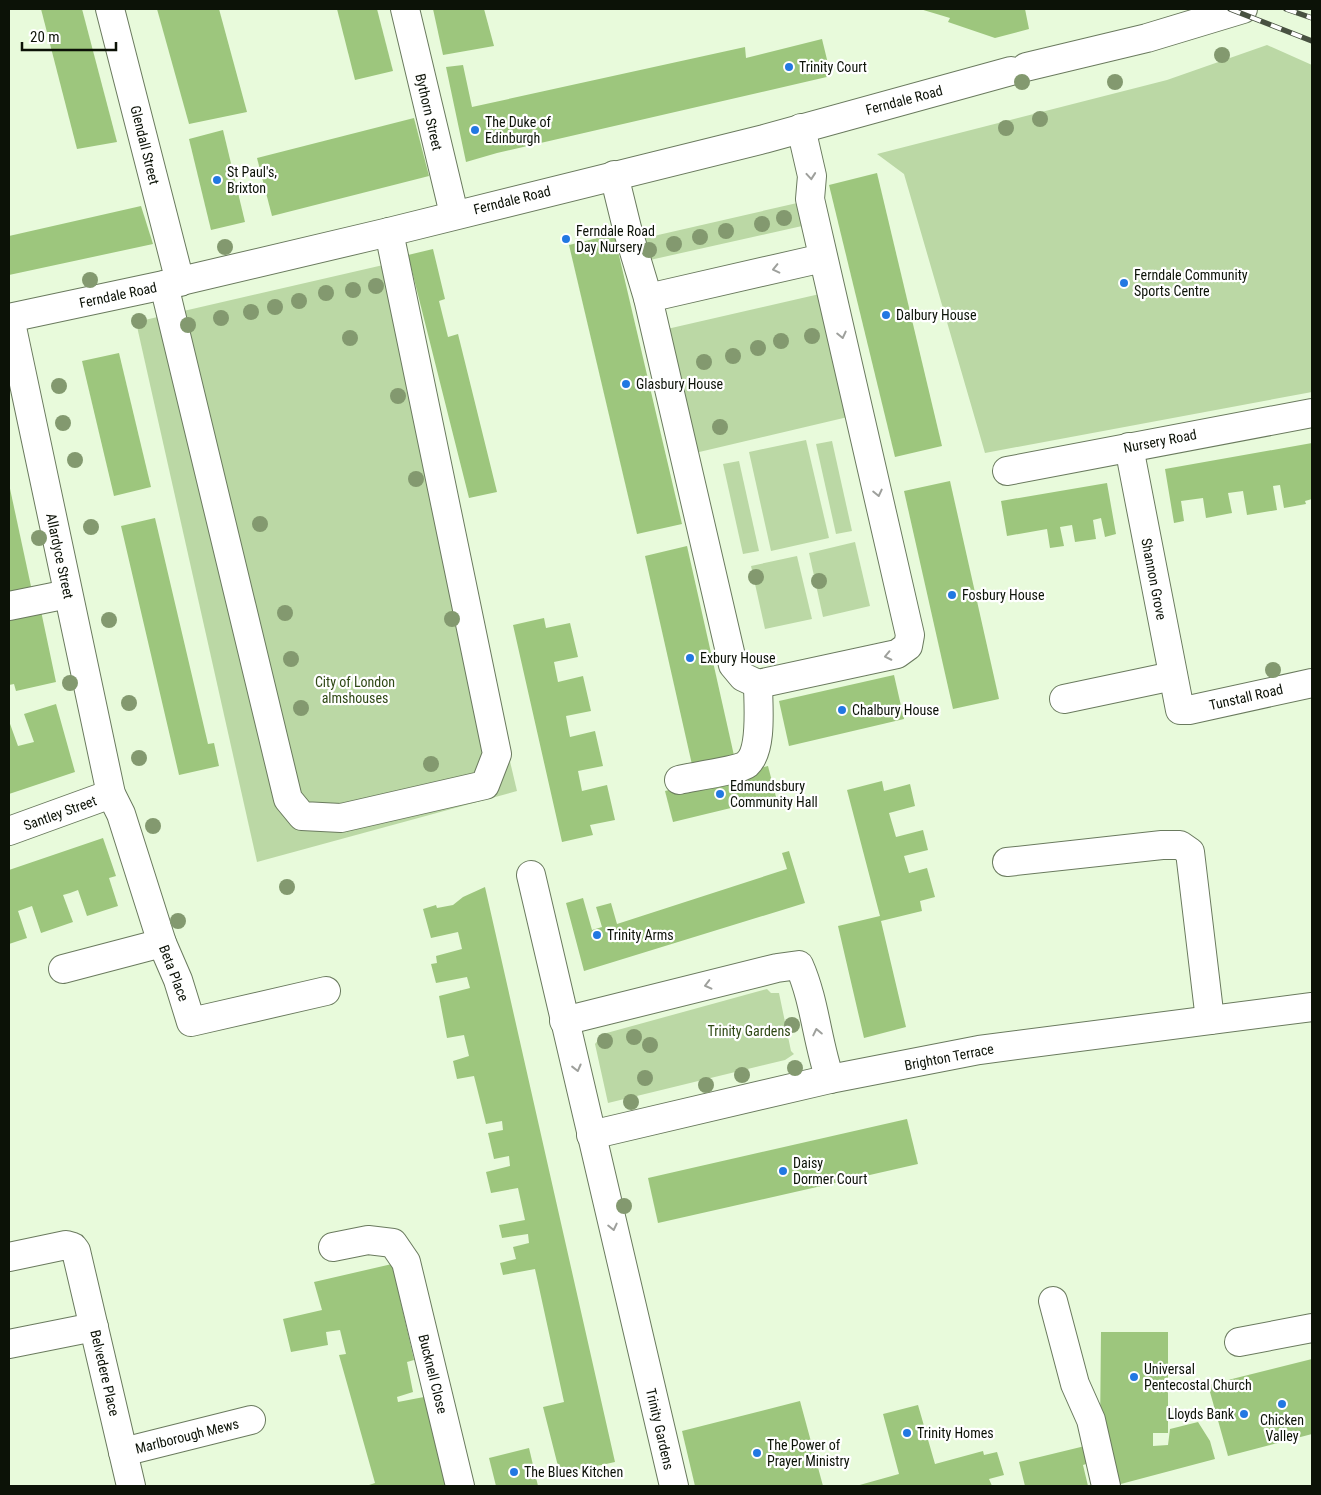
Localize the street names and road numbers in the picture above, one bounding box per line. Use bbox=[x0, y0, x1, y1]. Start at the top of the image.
street label: Bythorn Street bbox=[412, 72, 446, 152]
street label: Ferndale Road bbox=[864, 82, 944, 118]
street label: Glendall Street bbox=[127, 104, 163, 186]
street label: Ferndale Road bbox=[472, 183, 552, 217]
street label: Ferndale Road bbox=[78, 279, 158, 311]
street label: Nursery Road bbox=[1122, 426, 1198, 456]
street label: Allardyce Street bbox=[43, 512, 77, 600]
street label: Shannon Grove bbox=[1138, 537, 1170, 622]
street label: Tunstall Road bbox=[1208, 681, 1284, 713]
street label: Santley Street bbox=[21, 792, 99, 834]
street label: Beta Place bbox=[156, 943, 192, 1004]
street label: Brighton Terrace bbox=[903, 1040, 995, 1074]
street label: Belvedere Place bbox=[87, 1328, 123, 1418]
street label: Bucknell Close bbox=[415, 1333, 451, 1416]
street label: Trinity Gardens bbox=[643, 1387, 677, 1471]
street label: Marlborough Mews bbox=[134, 1415, 240, 1457]

